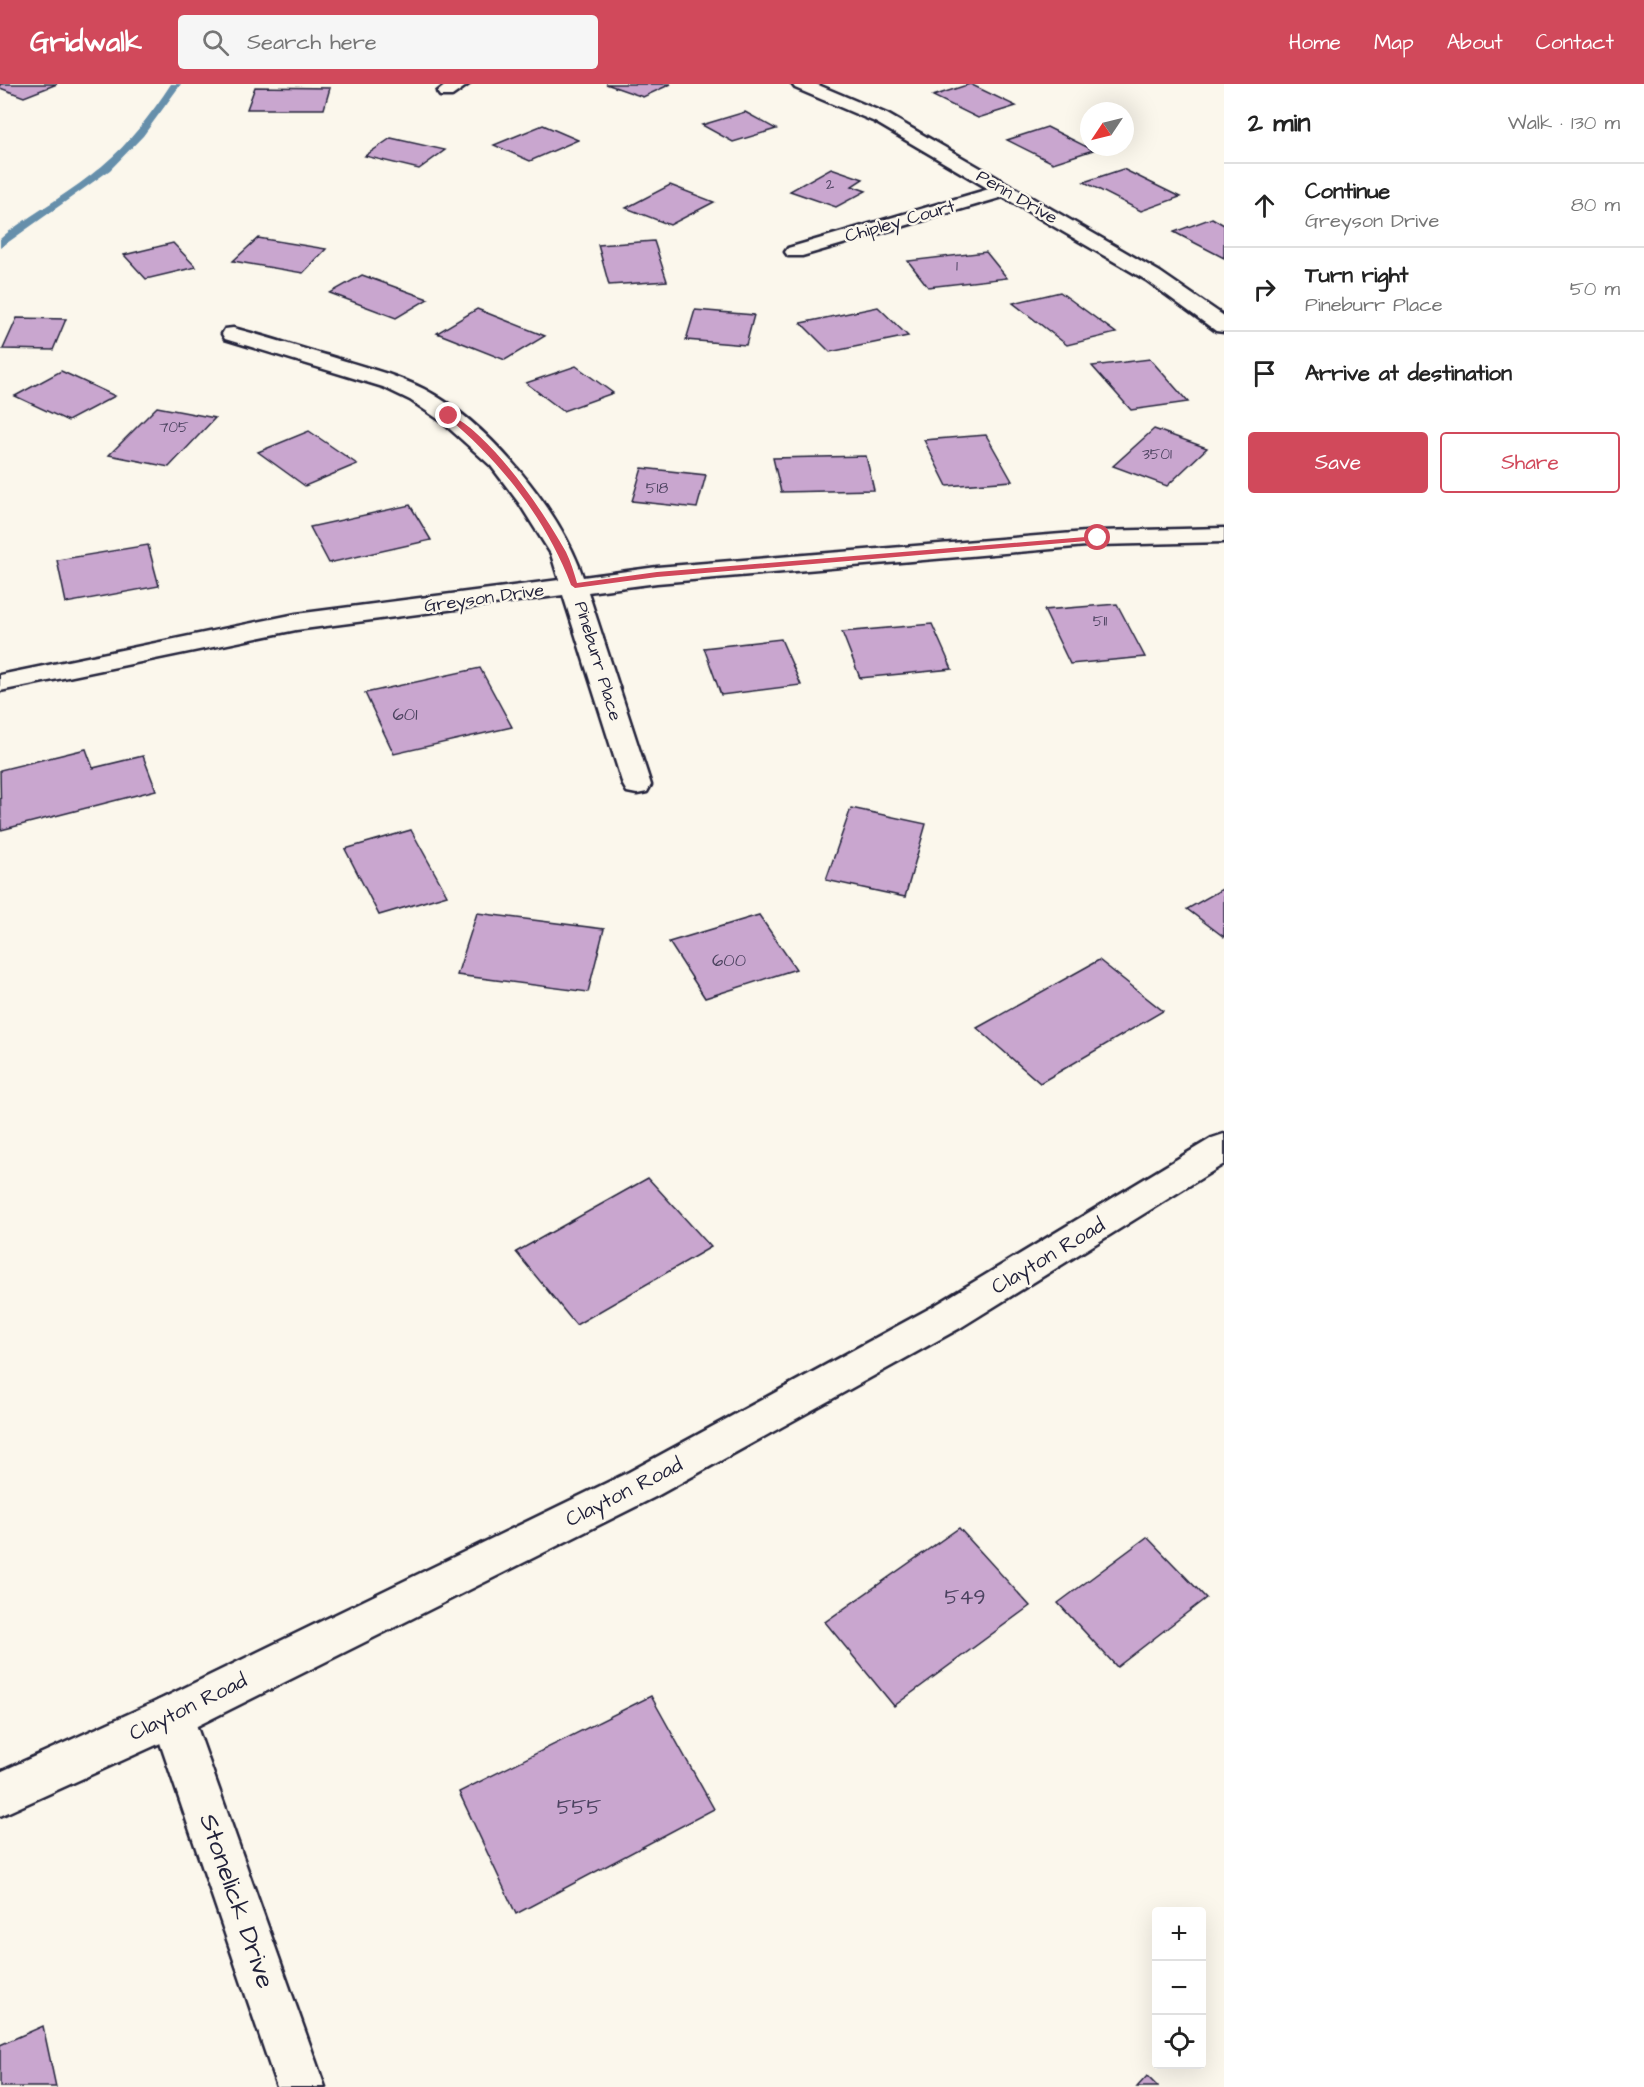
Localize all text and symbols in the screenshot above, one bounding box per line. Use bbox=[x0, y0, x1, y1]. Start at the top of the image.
search box bbox=[178, 15, 598, 69]
text: Gridwalk bbox=[30, 23, 142, 62]
icon: search bbox=[199, 26, 232, 59]
text: Search here bbox=[247, 27, 377, 58]
text: Home bbox=[1289, 28, 1341, 57]
text: Map bbox=[1374, 28, 1414, 57]
text: About bbox=[1447, 28, 1503, 57]
text: Contact bbox=[1536, 28, 1614, 57]
north arrow bbox=[1080, 102, 1134, 156]
text: 2 min bbox=[1248, 105, 1310, 141]
text: Walk · 130 m bbox=[1508, 109, 1620, 137]
street label: Penn Drive bbox=[972, 164, 1062, 230]
house number: 2 bbox=[826, 174, 835, 195]
text: Continue bbox=[1305, 176, 1390, 207]
icon: ahead bbox=[1248, 189, 1281, 222]
text: 80 m bbox=[1571, 191, 1620, 219]
street label: Chipley Court bbox=[842, 193, 959, 250]
text: Greyson Drive bbox=[1305, 207, 1439, 235]
house number: 1 bbox=[956, 256, 958, 277]
text: Turn right bbox=[1305, 260, 1408, 291]
icon: right bbox=[1248, 273, 1281, 306]
text: 50 m bbox=[1570, 275, 1620, 303]
text: Pineburr Place bbox=[1305, 291, 1443, 319]
icon: arrive bbox=[1248, 357, 1281, 390]
text: Arrive at destination bbox=[1305, 358, 1512, 389]
route end bbox=[435, 402, 461, 428]
house number: 705 bbox=[159, 417, 189, 438]
button: Save bbox=[1248, 432, 1428, 493]
button: Share bbox=[1440, 432, 1620, 493]
house number: 3501 bbox=[1142, 444, 1172, 465]
house number: 518 bbox=[646, 478, 668, 499]
route start bbox=[1084, 524, 1110, 550]
street label: Greyson Drive bbox=[422, 577, 546, 620]
street label: Pineburr Place bbox=[568, 598, 628, 724]
house number: 511 bbox=[1093, 611, 1107, 632]
house number: 601 bbox=[393, 702, 417, 727]
house number: 600 bbox=[712, 948, 746, 973]
street label: Clayton Road bbox=[986, 1211, 1111, 1303]
street label: Clayton Road bbox=[560, 1450, 689, 1536]
house number: 549 bbox=[944, 1583, 986, 1612]
street label: Clayton Road bbox=[124, 1666, 253, 1750]
house number: 555 bbox=[557, 1793, 601, 1822]
street label: Stonelick Drive bbox=[190, 1809, 284, 1993]
map controls bbox=[1152, 1907, 1206, 2069]
button: + bbox=[1152, 1907, 1206, 1961]
button: − bbox=[1152, 1961, 1206, 2015]
button: locate bbox=[1152, 2015, 1206, 2069]

